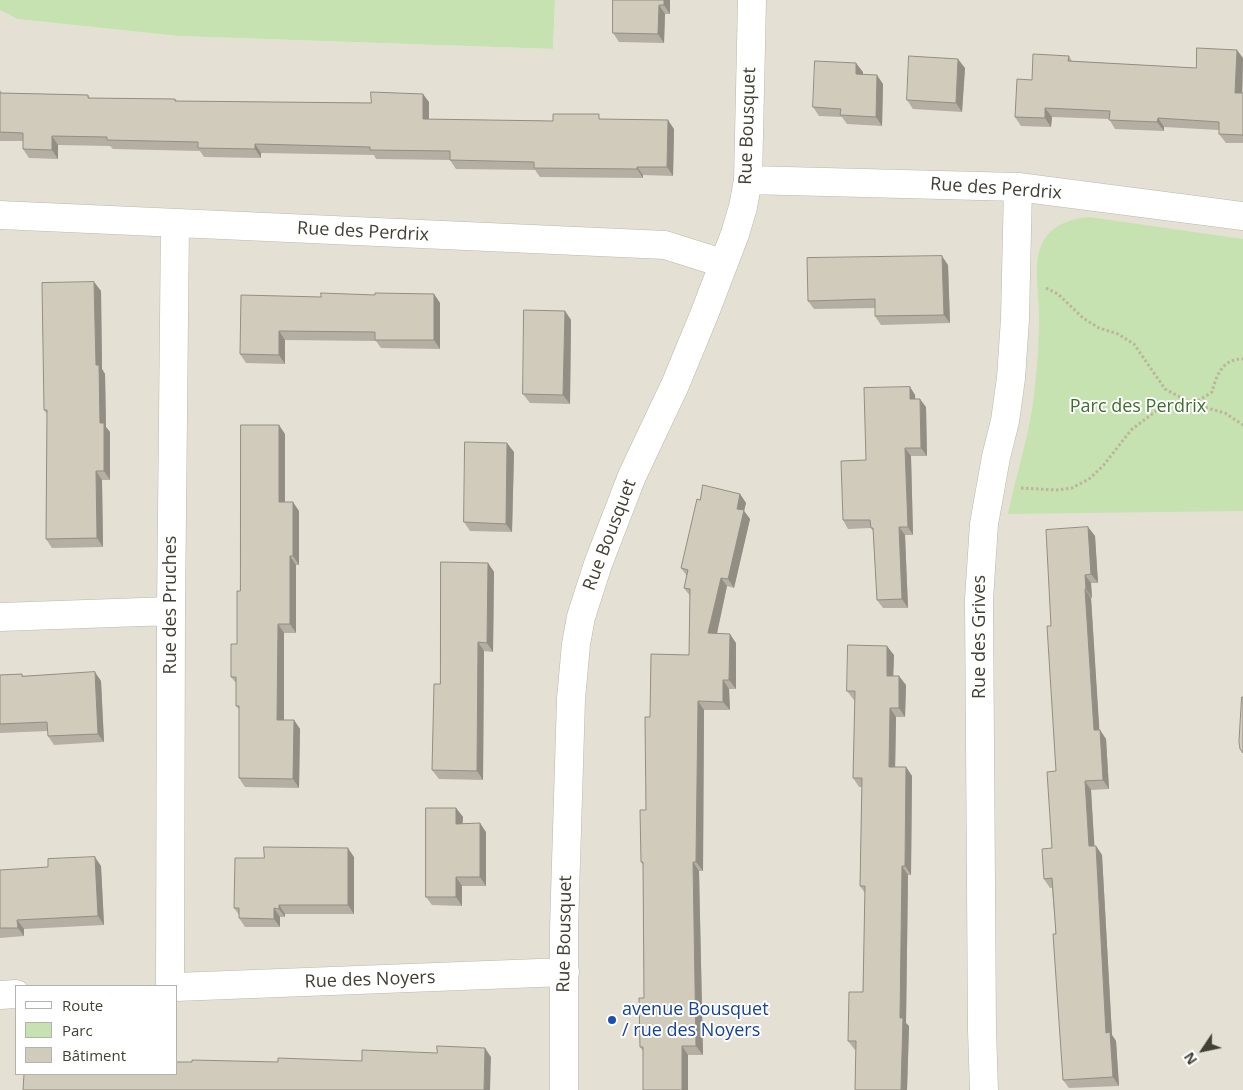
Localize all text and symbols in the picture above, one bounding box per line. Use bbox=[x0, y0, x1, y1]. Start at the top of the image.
street label: Rue Bousquet bbox=[735, 67, 761, 185]
street label: Rue des Perdrix bbox=[929, 174, 1063, 204]
street label: Rue des Perdrix bbox=[297, 218, 429, 246]
park label: Parc des Perdrix bbox=[1070, 396, 1206, 418]
street label: Rue Bousquet bbox=[579, 476, 641, 594]
street label: Rue des Pruches bbox=[160, 536, 182, 674]
street label: Rue des Grives bbox=[969, 575, 991, 699]
street label: Rue Bousquet bbox=[553, 875, 577, 993]
street label: Rue des Noyers bbox=[304, 967, 436, 993]
legend bbox=[15, 985, 178, 1075]
text: Route bbox=[62, 995, 103, 1015]
place label: avenue Bousquet / rue des Noyers bbox=[622, 999, 769, 1042]
marker: avenue Bousquet / rue des Noyers bbox=[606, 1014, 618, 1026]
text: Parc bbox=[62, 1020, 93, 1040]
north arrow bbox=[1178, 1025, 1228, 1075]
text: Bâtiment bbox=[62, 1045, 126, 1065]
text: N bbox=[1179, 1049, 1201, 1069]

